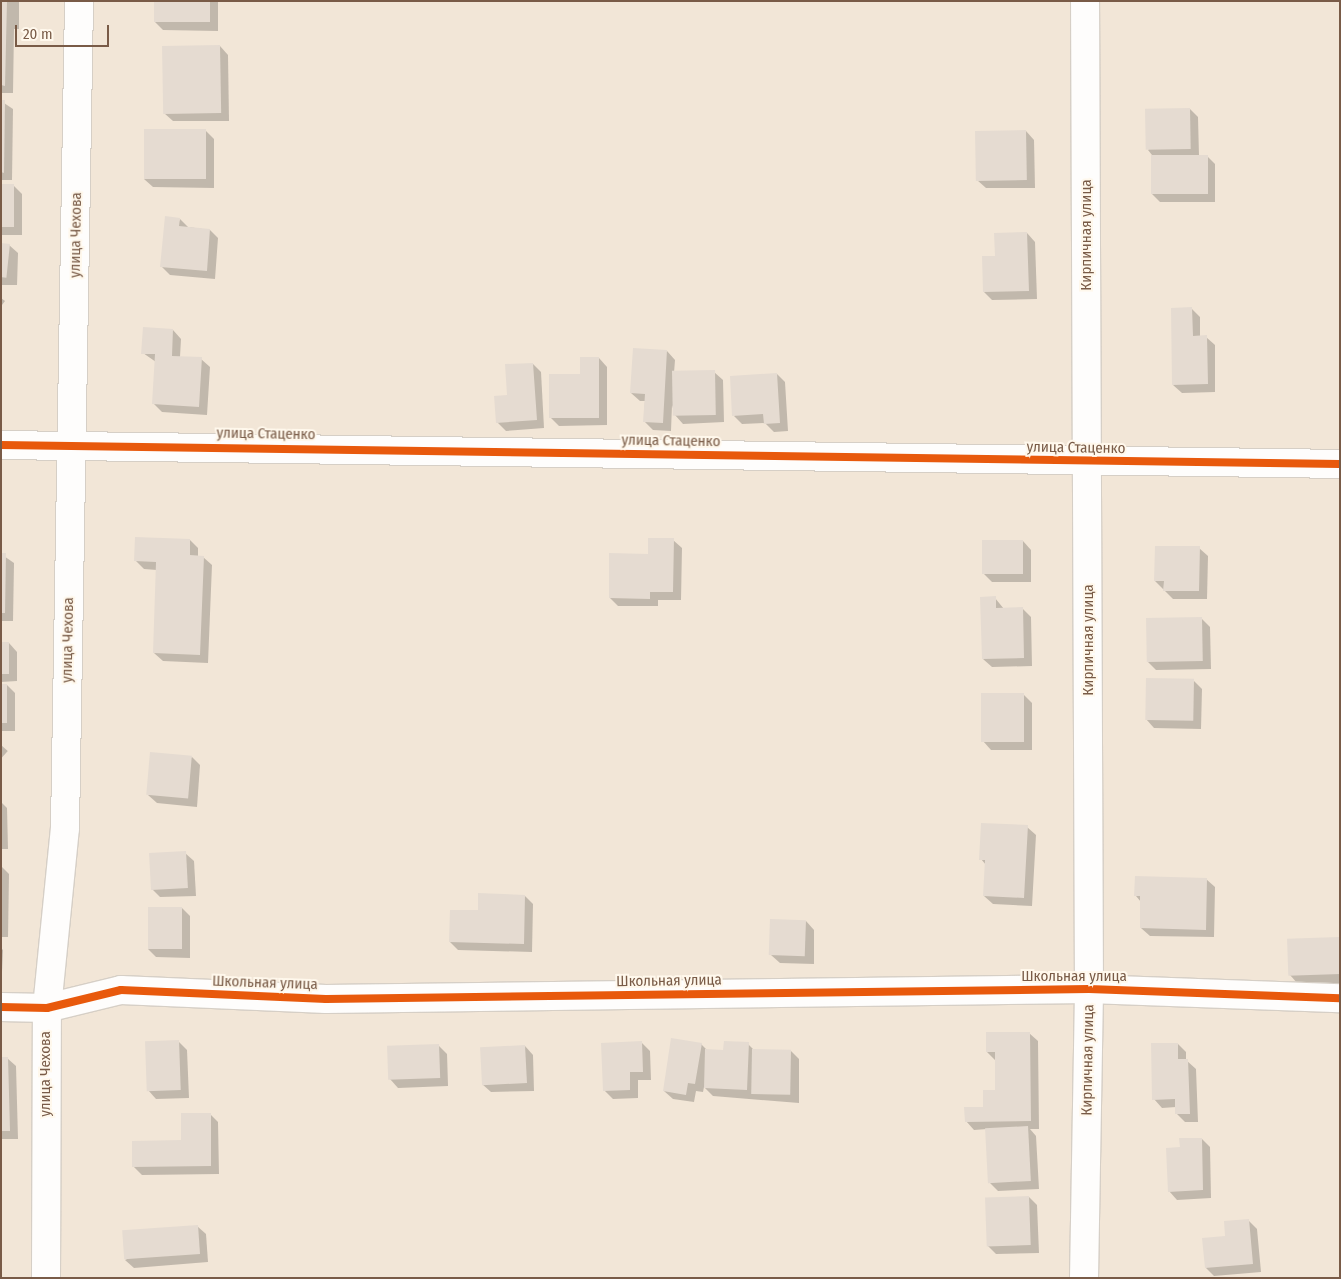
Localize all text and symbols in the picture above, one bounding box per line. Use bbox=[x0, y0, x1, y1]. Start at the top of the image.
scale bar bbox=[18, 15, 111, 47]
text: 20 m bbox=[23, 25, 53, 43]
street label: Кирпичная улица bbox=[1078, 179, 1096, 291]
street label: улица Чехова bbox=[66, 192, 86, 278]
street label: улица Стаценко bbox=[216, 424, 316, 444]
street label: улица Стаценко bbox=[621, 431, 721, 451]
street label: улица Стаценко bbox=[1026, 438, 1126, 458]
street label: Кирпичная улица bbox=[1080, 584, 1098, 696]
street label: улица Чехова bbox=[58, 597, 78, 683]
street label: Школьная улица bbox=[1021, 968, 1127, 986]
street label: Школьная улица bbox=[616, 971, 722, 991]
street label: Школьная улица bbox=[212, 972, 318, 994]
street label: Кирпичная улица bbox=[1078, 1004, 1098, 1116]
street label: улица Чехова bbox=[37, 1031, 55, 1117]

